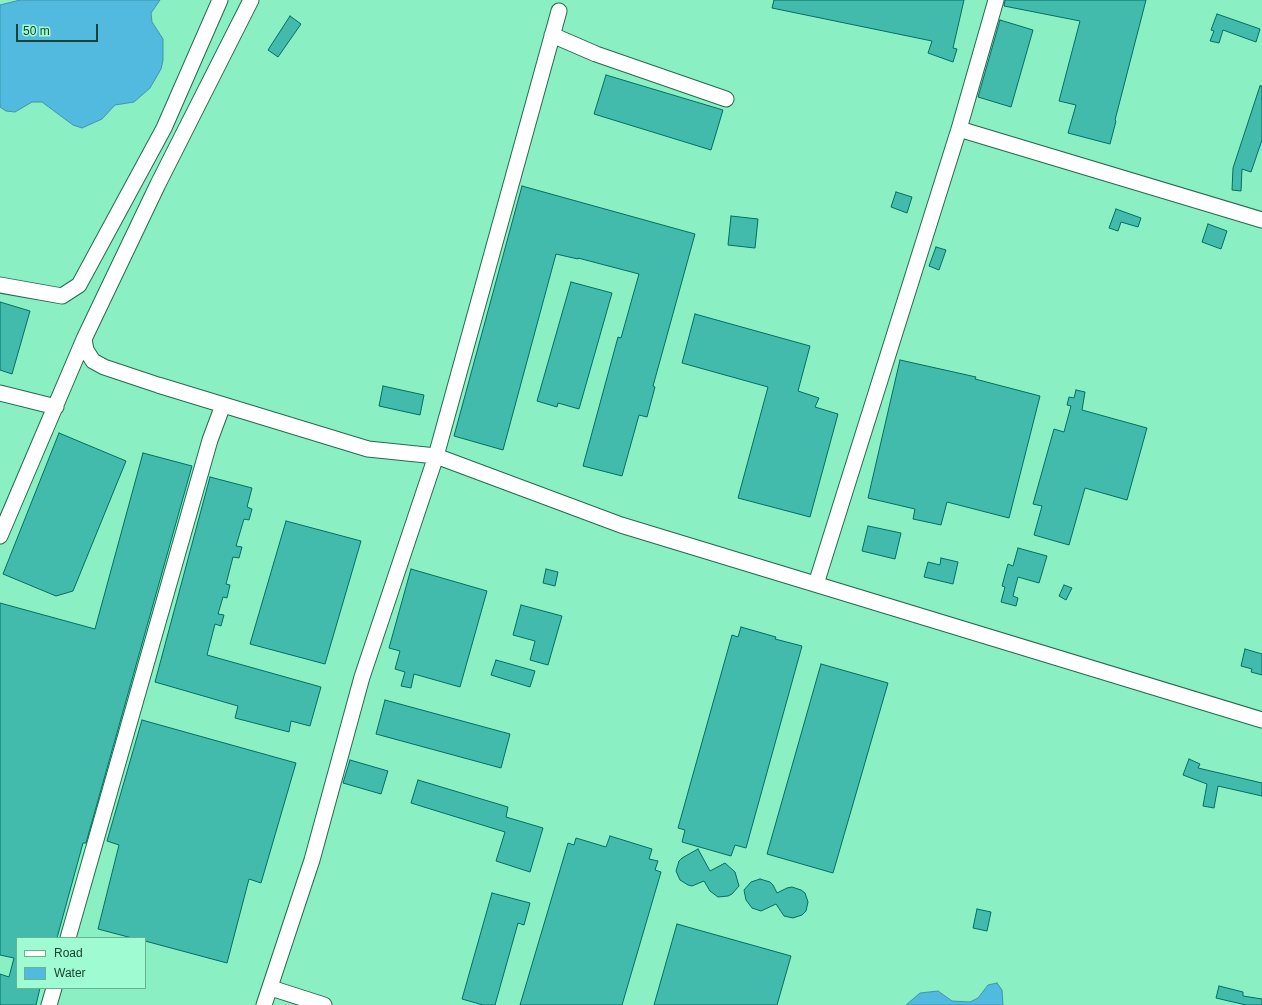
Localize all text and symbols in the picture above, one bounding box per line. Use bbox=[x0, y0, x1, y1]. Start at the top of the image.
scale bar bbox=[18, 16, 100, 42]
text: 50 m bbox=[23, 24, 50, 38]
legend bbox=[16, 937, 146, 989]
text: Road bbox=[54, 946, 83, 960]
text: Water bbox=[54, 966, 86, 980]

